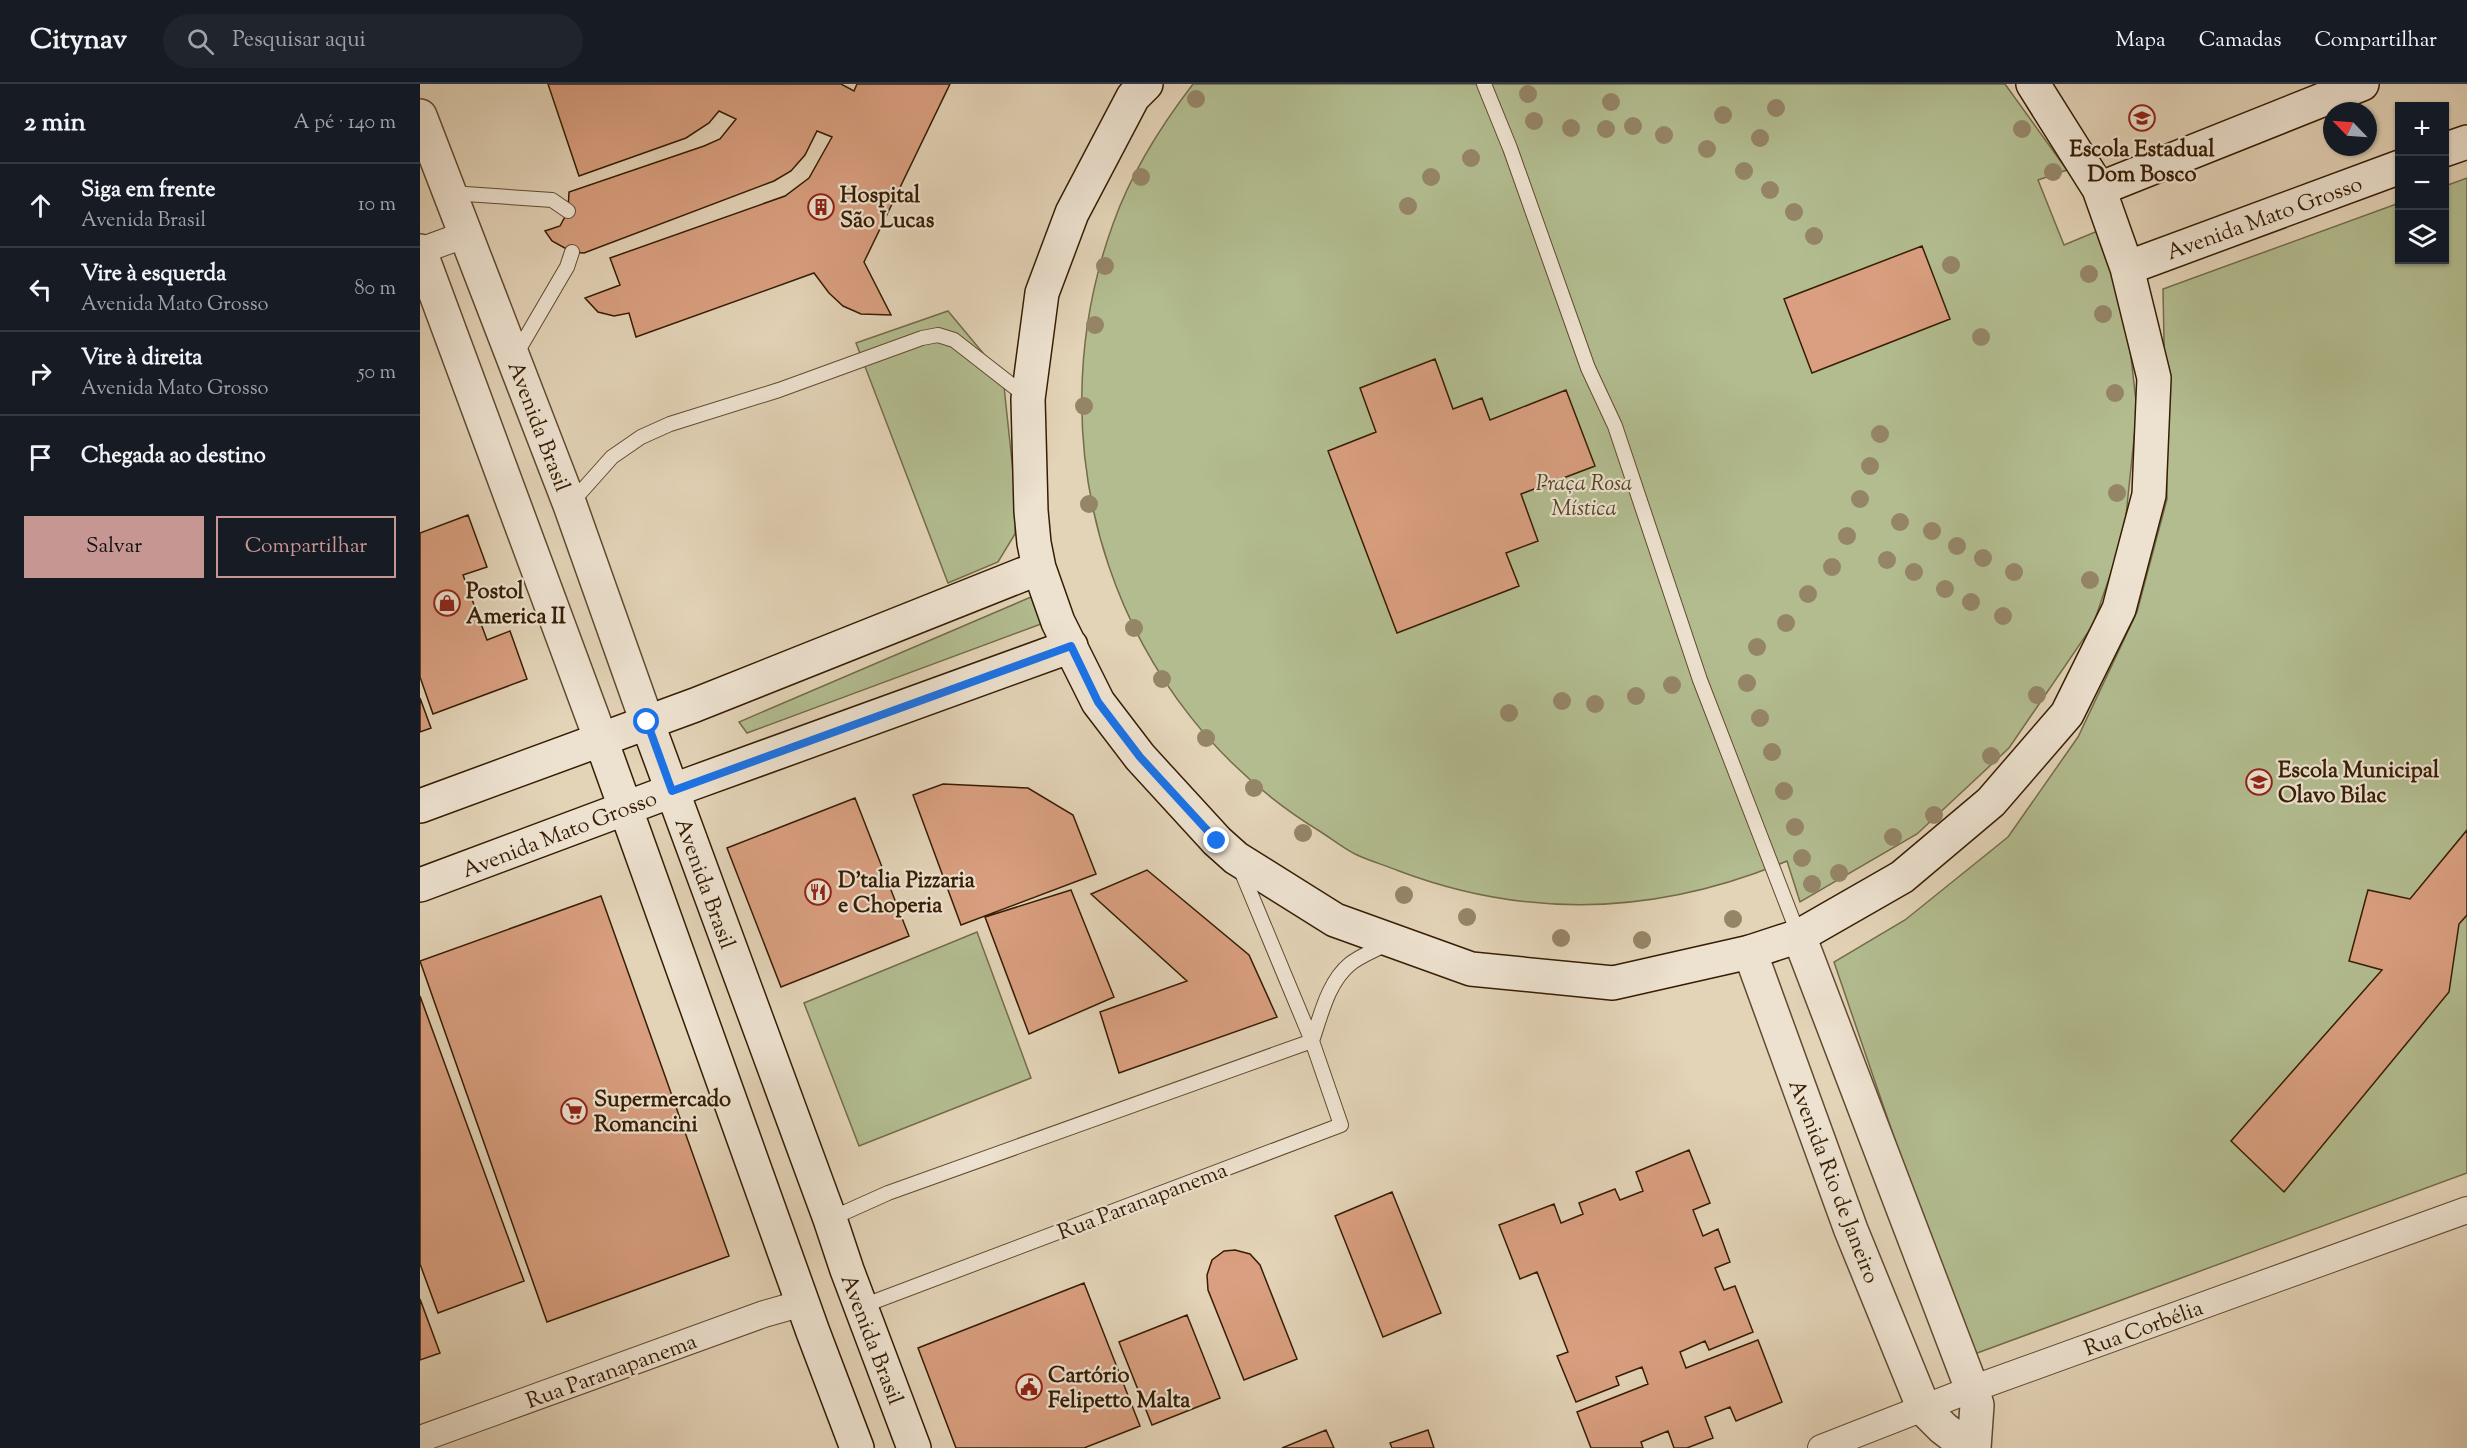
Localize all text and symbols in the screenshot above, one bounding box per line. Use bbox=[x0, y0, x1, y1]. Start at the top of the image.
search box bbox=[163, 14, 583, 68]
text: Citynav bbox=[30, 21, 127, 61]
icon: search bbox=[184, 25, 217, 58]
text: Pesquisar aqui bbox=[232, 25, 366, 57]
text: Mapa bbox=[2116, 26, 2166, 56]
text: Camadas bbox=[2199, 26, 2282, 56]
text: Compartilhar bbox=[2315, 26, 2437, 56]
north arrow bbox=[2323, 102, 2377, 156]
map controls bbox=[2395, 102, 2449, 264]
button: + bbox=[2395, 102, 2449, 156]
school or university icon: Escola Estadual Dom Bosco bbox=[2127, 103, 2157, 133]
text: 2 min bbox=[24, 105, 86, 142]
text: A pé · 140 m bbox=[293, 109, 396, 138]
place label: Escola Estadual Dom Bosco bbox=[2069, 135, 2215, 192]
button: − bbox=[2395, 156, 2449, 210]
street label: Avenida Mato Grosso bbox=[2163, 170, 2367, 270]
text: Siga em frente bbox=[81, 175, 216, 207]
place label: Hospital São Lucas bbox=[840, 181, 935, 238]
icon: ahead bbox=[24, 189, 57, 222]
text: 10 m bbox=[358, 191, 396, 220]
building icon: Hospital São Lucas bbox=[806, 192, 836, 222]
text: Avenida Brasil bbox=[81, 207, 206, 236]
button: layers bbox=[2395, 210, 2449, 264]
text: Vire à esquerda bbox=[81, 259, 226, 291]
icon: left bbox=[24, 273, 57, 306]
text: 80 m bbox=[355, 275, 396, 304]
text: Avenida Mato Grosso bbox=[81, 291, 268, 320]
text: Vire à direita bbox=[81, 343, 203, 375]
icon: right bbox=[24, 357, 57, 390]
street label: Avenida Brasil bbox=[498, 357, 577, 497]
text: 50 m bbox=[358, 359, 396, 388]
text: Avenida Mato Grosso bbox=[81, 375, 268, 404]
icon: arrive bbox=[24, 441, 57, 474]
text: Chegada ao destino bbox=[81, 441, 266, 473]
park label: Praça Rosa Mística bbox=[1536, 469, 1632, 526]
button: Salvar bbox=[24, 516, 204, 578]
button: Compartilhar bbox=[216, 516, 396, 578]
place label: Postol America II bbox=[466, 577, 566, 634]
shop icon: Postol America II bbox=[432, 588, 462, 618]
route start bbox=[633, 708, 659, 734]
place label: Escola Municipal Olavo Bilac bbox=[2278, 756, 2440, 813]
school or university icon: Escola Municipal Olavo Bilac bbox=[2244, 767, 2274, 797]
street label: Avenida Mato Grosso bbox=[458, 784, 662, 888]
street label: Avenida Brasil bbox=[665, 814, 742, 954]
route end bbox=[1203, 827, 1229, 853]
place label: D'talia Pizzaria e Choperia bbox=[838, 866, 976, 923]
restaurant icon: D'talia Pizzaria e Choperia bbox=[803, 877, 833, 907]
street label: Avenida Rio de Janeiro bbox=[1779, 1076, 1886, 1289]
place label: Supermercado Romancini bbox=[594, 1085, 731, 1142]
supermarket icon: Supermercado Romancini bbox=[559, 1096, 589, 1126]
street label: Rua Paranapanema bbox=[1053, 1156, 1233, 1250]
street label: Avenida Brasil bbox=[831, 1270, 910, 1410]
street label: Rua Corbélia bbox=[2080, 1293, 2208, 1366]
street label: Rua Paranapanema bbox=[522, 1327, 702, 1419]
place label: Cartório Felipetto Malta bbox=[1048, 1361, 1191, 1418]
public building icon: Cartório Felipetto Malta bbox=[1014, 1372, 1044, 1402]

